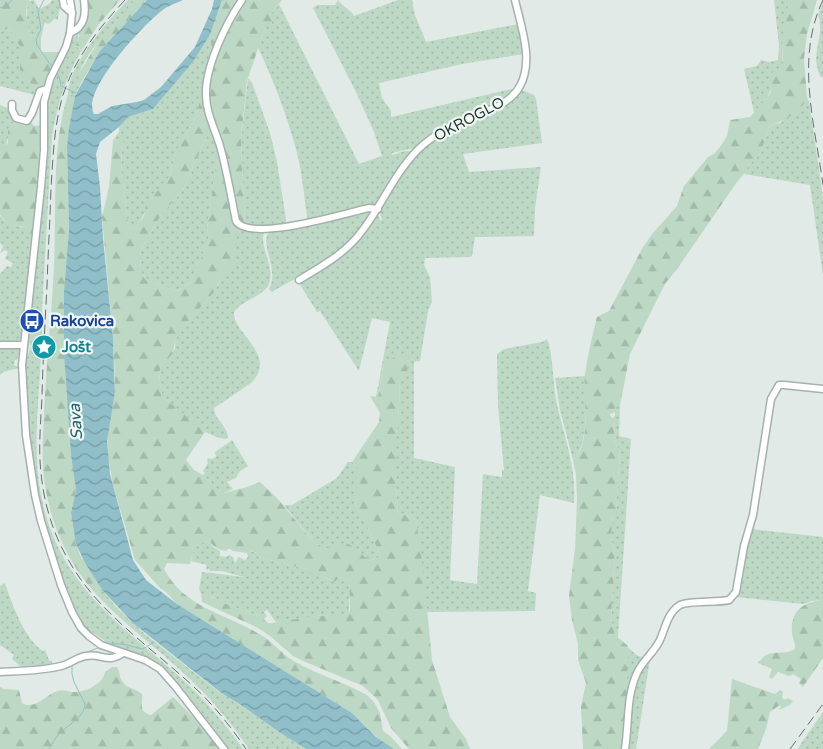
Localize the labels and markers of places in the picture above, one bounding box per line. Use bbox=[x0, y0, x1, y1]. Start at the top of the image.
bus stop icon: Rakovica bbox=[19, 308, 45, 334]
place label: Rakovica bbox=[50, 312, 114, 330]
place icon: Jošt bbox=[31, 334, 57, 360]
place label: Jošt bbox=[61, 338, 91, 356]

